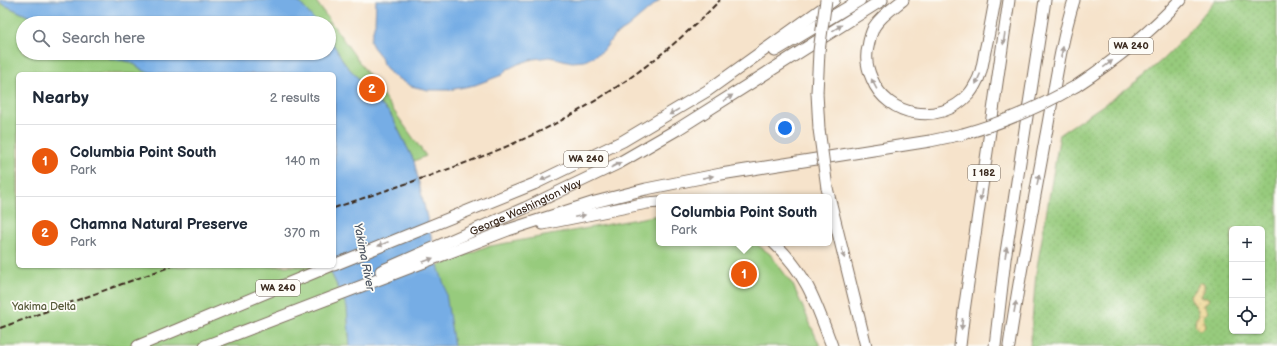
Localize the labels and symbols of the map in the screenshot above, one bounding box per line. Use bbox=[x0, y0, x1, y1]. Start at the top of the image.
one-way arrow bbox=[831, 24, 843, 31]
one-way arrow bbox=[1001, 33, 1007, 45]
road number: WA 240 bbox=[1109, 38, 1153, 54]
one-way arrow bbox=[1059, 46, 1065, 58]
one-way arrow bbox=[1103, 60, 1113, 68]
one-way arrow bbox=[974, 73, 980, 85]
pin: 2 bbox=[359, 74, 385, 104]
one-way arrow bbox=[871, 78, 878, 90]
one-way arrow bbox=[722, 94, 734, 101]
one-way arrow bbox=[668, 108, 680, 115]
your location bbox=[775, 118, 795, 138]
road number: WA 240 bbox=[564, 151, 608, 167]
one-way arrow bbox=[610, 161, 622, 168]
road number: I 182 bbox=[968, 165, 1000, 181]
one-way arrow bbox=[701, 173, 714, 179]
one-way arrow bbox=[1035, 173, 1041, 186]
one-way arrow bbox=[541, 175, 552, 181]
street label: George Washington Way bbox=[468, 176, 583, 238]
one-way arrow bbox=[977, 189, 983, 201]
one-way arrow bbox=[574, 213, 586, 219]
water label: Yakima River bbox=[350, 222, 378, 294]
one-way arrow bbox=[377, 242, 389, 248]
one-way arrow bbox=[841, 246, 847, 259]
one-way arrow bbox=[1003, 246, 1009, 258]
one-way arrow bbox=[423, 257, 435, 263]
pin: 1 bbox=[731, 259, 757, 289]
road number: WA 240 bbox=[256, 280, 300, 296]
park label: Yakima Delta bbox=[11, 300, 76, 313]
one-way arrow bbox=[1012, 301, 1018, 314]
one-way arrow bbox=[959, 318, 966, 330]

